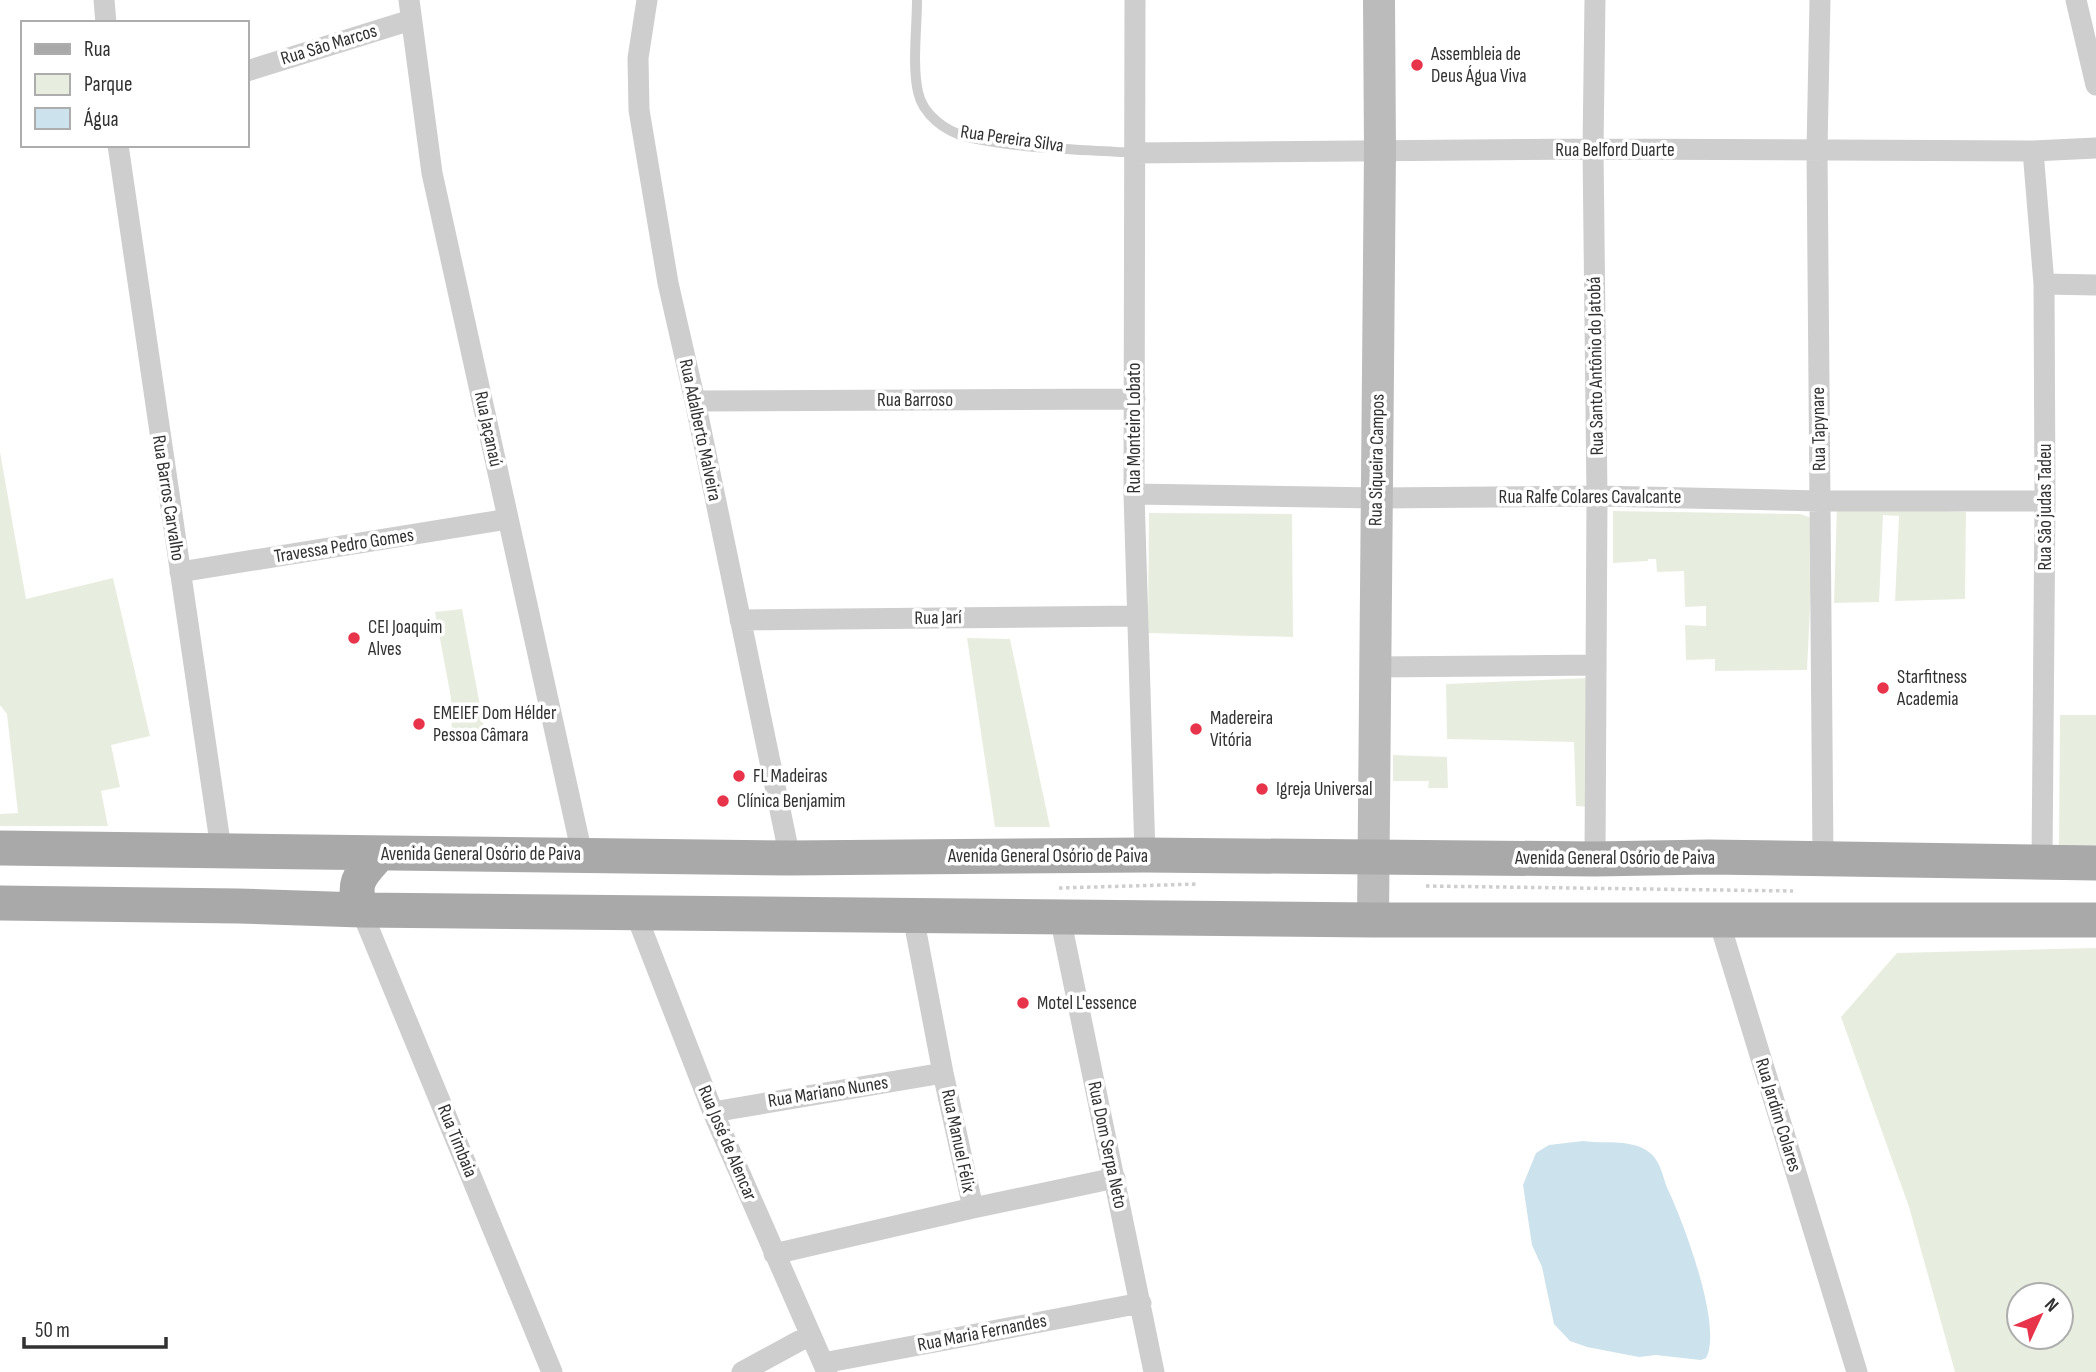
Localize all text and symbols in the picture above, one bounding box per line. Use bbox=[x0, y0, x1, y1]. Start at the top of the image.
street label: Rua São Marcos bbox=[278, 19, 380, 71]
legend bbox=[21, 21, 248, 147]
text: Rua bbox=[84, 37, 111, 62]
place label: Assembleia de Deus Água Viva bbox=[1430, 43, 1527, 88]
marker: Assembleia de Deus Água Viva bbox=[1409, 57, 1425, 73]
text: Parque bbox=[84, 72, 132, 97]
text: Água bbox=[83, 107, 119, 132]
street label: Rua Pereira Silva bbox=[959, 120, 1065, 158]
street label: Rua Belford Duarte bbox=[1555, 139, 1675, 162]
street label: Rua Santo Antônio do Jatobá bbox=[1583, 276, 1609, 456]
street label: Rua Adalberto Malveira bbox=[674, 357, 726, 503]
street label: Rua Monteiro Lobato bbox=[1123, 363, 1146, 493]
street label: Rua Tapynare bbox=[1807, 387, 1831, 471]
street label: Rua Jaçanaú bbox=[469, 389, 507, 469]
street label: Rua Barroso bbox=[877, 389, 953, 412]
street label: Rua Siqueira Campos bbox=[1364, 394, 1390, 526]
street label: Rua Barros Carvalho bbox=[147, 433, 189, 563]
street label: Rua São judas Tadeu bbox=[2034, 443, 2057, 571]
street label: Rua Ralfe Colares Cavalcante bbox=[1499, 486, 1681, 509]
street label: Travessa Pedro Gomes bbox=[273, 524, 416, 568]
street label: Rua Jarí bbox=[914, 606, 962, 630]
place label: CEI Joaquim Alves bbox=[367, 616, 443, 661]
marker: CEI Joaquim Alves bbox=[346, 630, 362, 646]
place label: Starfitness Academia bbox=[1896, 666, 1967, 711]
marker: Starfitness Academia bbox=[1875, 680, 1891, 696]
place label: EMEIEF Dom Hélder Pessoa Câmara bbox=[433, 702, 557, 747]
place label: Madereira Vitória bbox=[1210, 707, 1273, 752]
marker: EMEIEF Dom Hélder Pessoa Câmara bbox=[411, 716, 427, 732]
marker: Madereira Vitória bbox=[1188, 721, 1204, 737]
place label: FL Madeiras bbox=[753, 765, 828, 788]
marker: FL Madeiras bbox=[731, 768, 747, 784]
place label: Igreja Universal bbox=[1276, 778, 1373, 801]
marker: Igreja Universal bbox=[1254, 781, 1270, 797]
place label: Clínica Benjamim bbox=[737, 790, 846, 813]
marker: Clínica Benjamim bbox=[715, 793, 731, 809]
street label: Avenida General Osório de Paiva bbox=[380, 843, 581, 866]
street label: Avenida General Osório de Paiva bbox=[947, 845, 1148, 868]
street label: Avenida General Osório de Paiva bbox=[1514, 847, 1715, 870]
place label: Motel L'essence bbox=[1037, 992, 1137, 1015]
marker: Motel L'essence bbox=[1015, 995, 1031, 1011]
street label: Rua Jardim Colares bbox=[1750, 1055, 1806, 1175]
street label: Rua Mariano Nunes bbox=[766, 1071, 890, 1113]
street label: Rua Dom Serpa Neto bbox=[1082, 1079, 1132, 1211]
street label: Rua José de Alencar bbox=[692, 1082, 762, 1204]
street label: Rua Manuel Félix bbox=[936, 1087, 980, 1195]
street label: Rua Timbaia bbox=[432, 1101, 482, 1181]
north arrow bbox=[2005, 1281, 2075, 1351]
text: N bbox=[2039, 1294, 2063, 1317]
scale bar bbox=[24, 1306, 166, 1350]
street label: Rua Maria Fernandes bbox=[916, 1309, 1049, 1357]
text: 50 m bbox=[35, 1318, 70, 1343]

